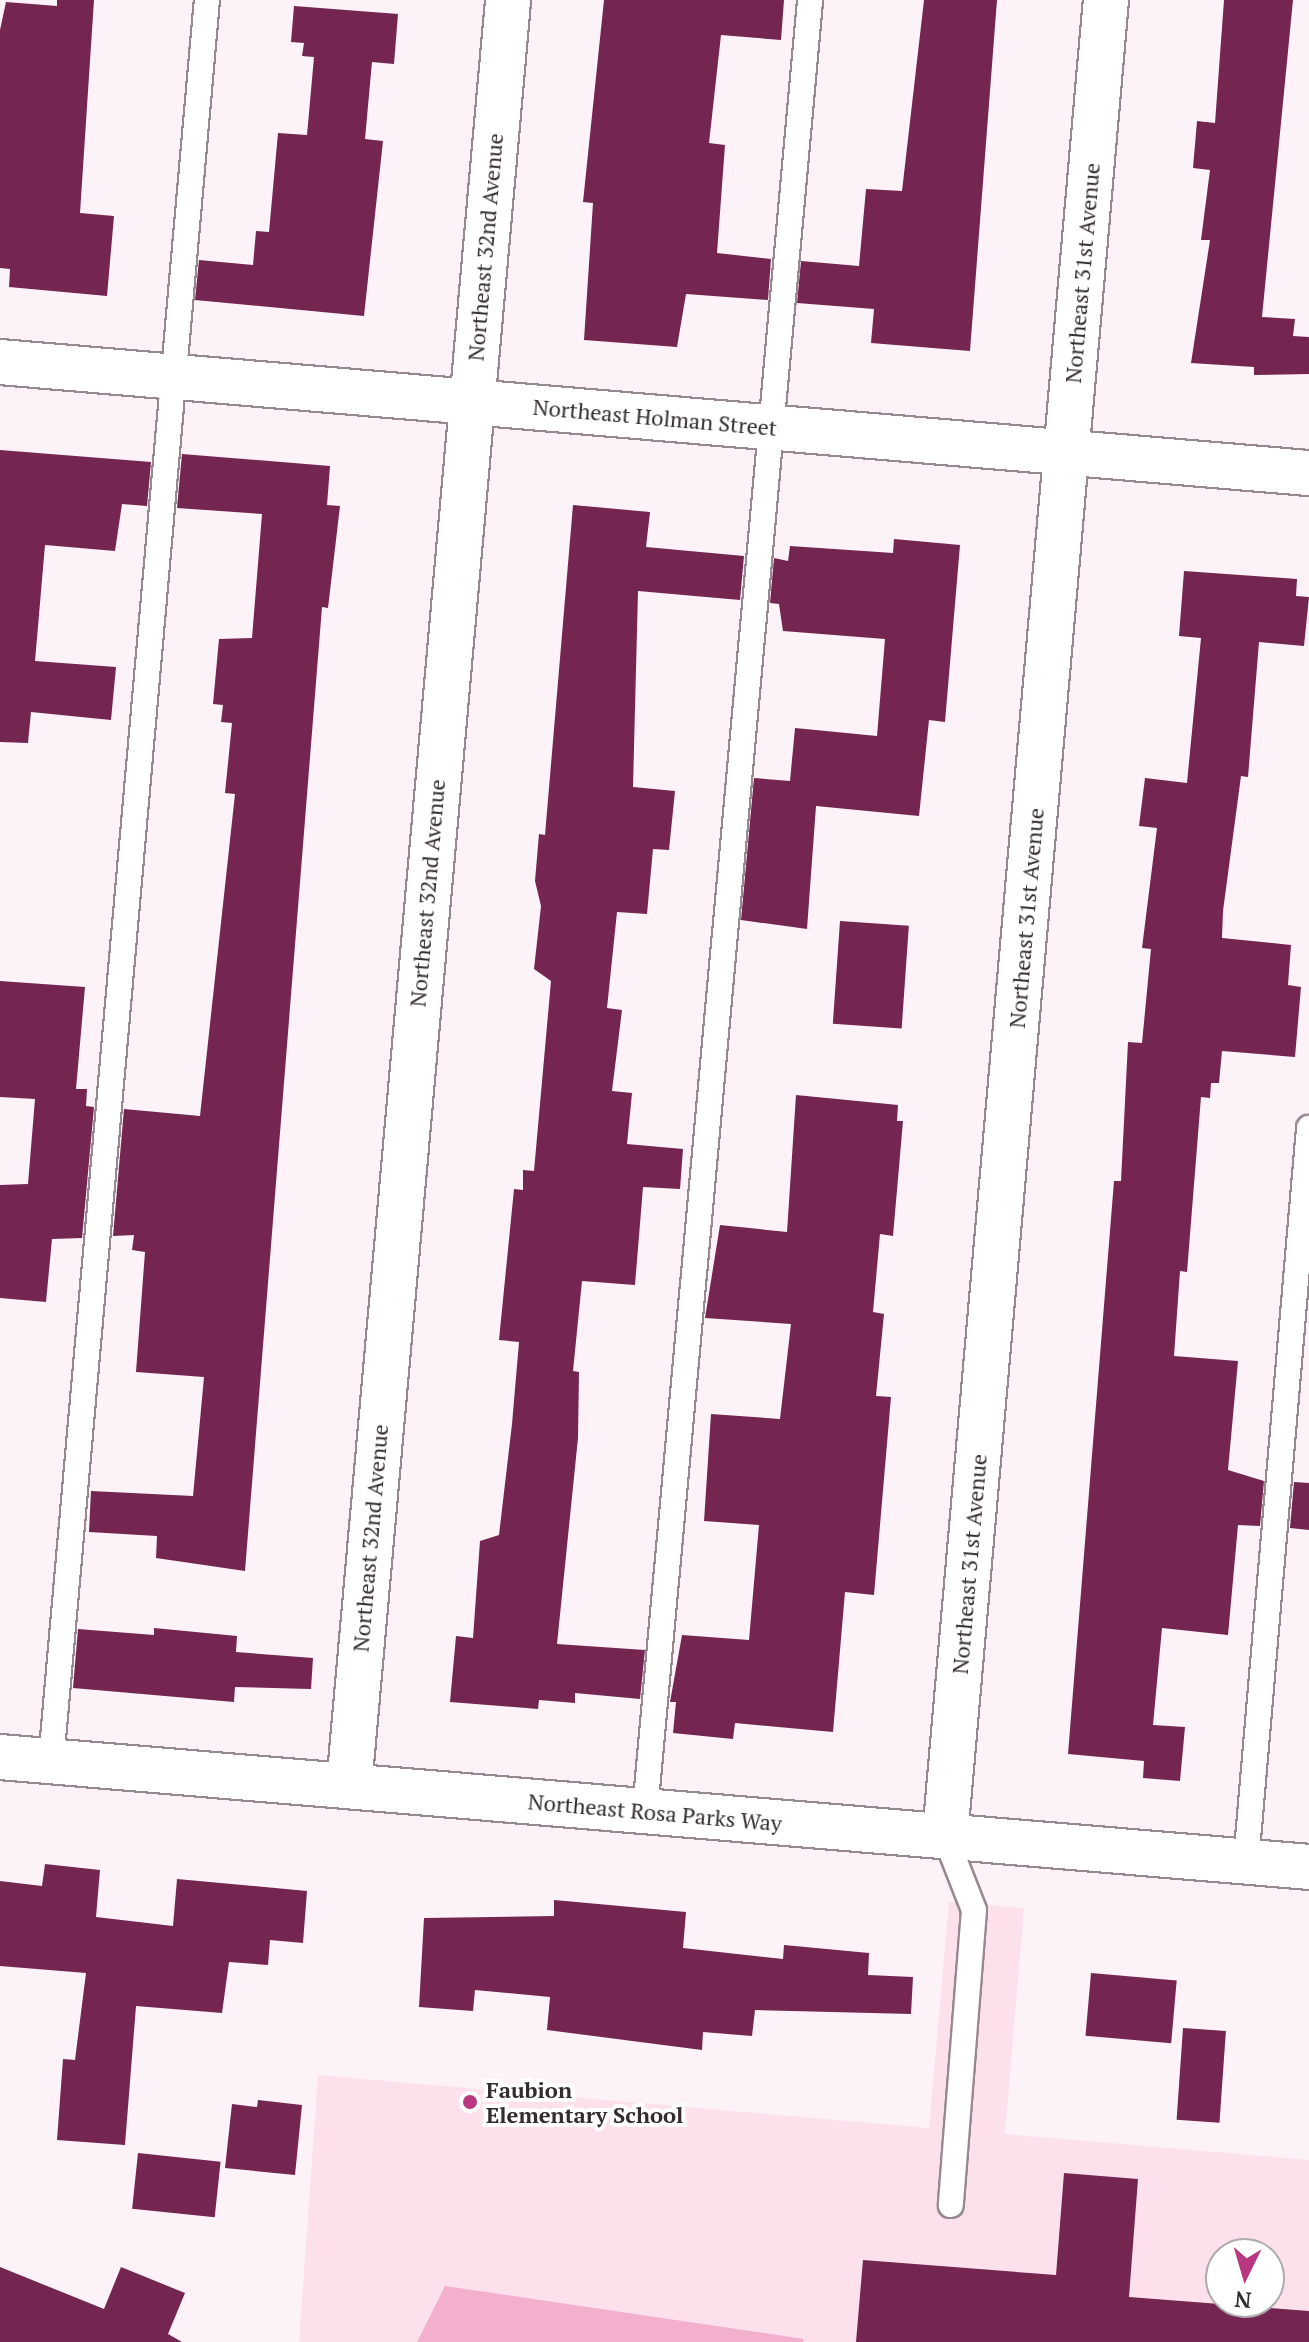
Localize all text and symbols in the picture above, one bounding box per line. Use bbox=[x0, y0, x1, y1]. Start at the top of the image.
street label: Northeast 32nd Avenue bbox=[462, 132, 508, 362]
street label: Northeast 31st Avenue bbox=[1059, 162, 1105, 384]
street label: Northeast Holman Street bbox=[532, 393, 778, 441]
street label: Northeast 32nd Avenue bbox=[404, 778, 450, 1008]
street label: Northeast 31st Avenue bbox=[1003, 807, 1049, 1029]
street label: Northeast 32nd Avenue bbox=[347, 1423, 393, 1653]
street label: Northeast 31st Avenue bbox=[946, 1453, 992, 1675]
street label: Northeast Rosa Parks Way bbox=[527, 1788, 783, 1836]
place label: Faubion Elementary School bbox=[486, 2076, 683, 2128]
marker: Faubion Elementary School bbox=[461, 2093, 479, 2111]
north arrow bbox=[1205, 2238, 1285, 2318]
text: N bbox=[1233, 2285, 1253, 2316]

